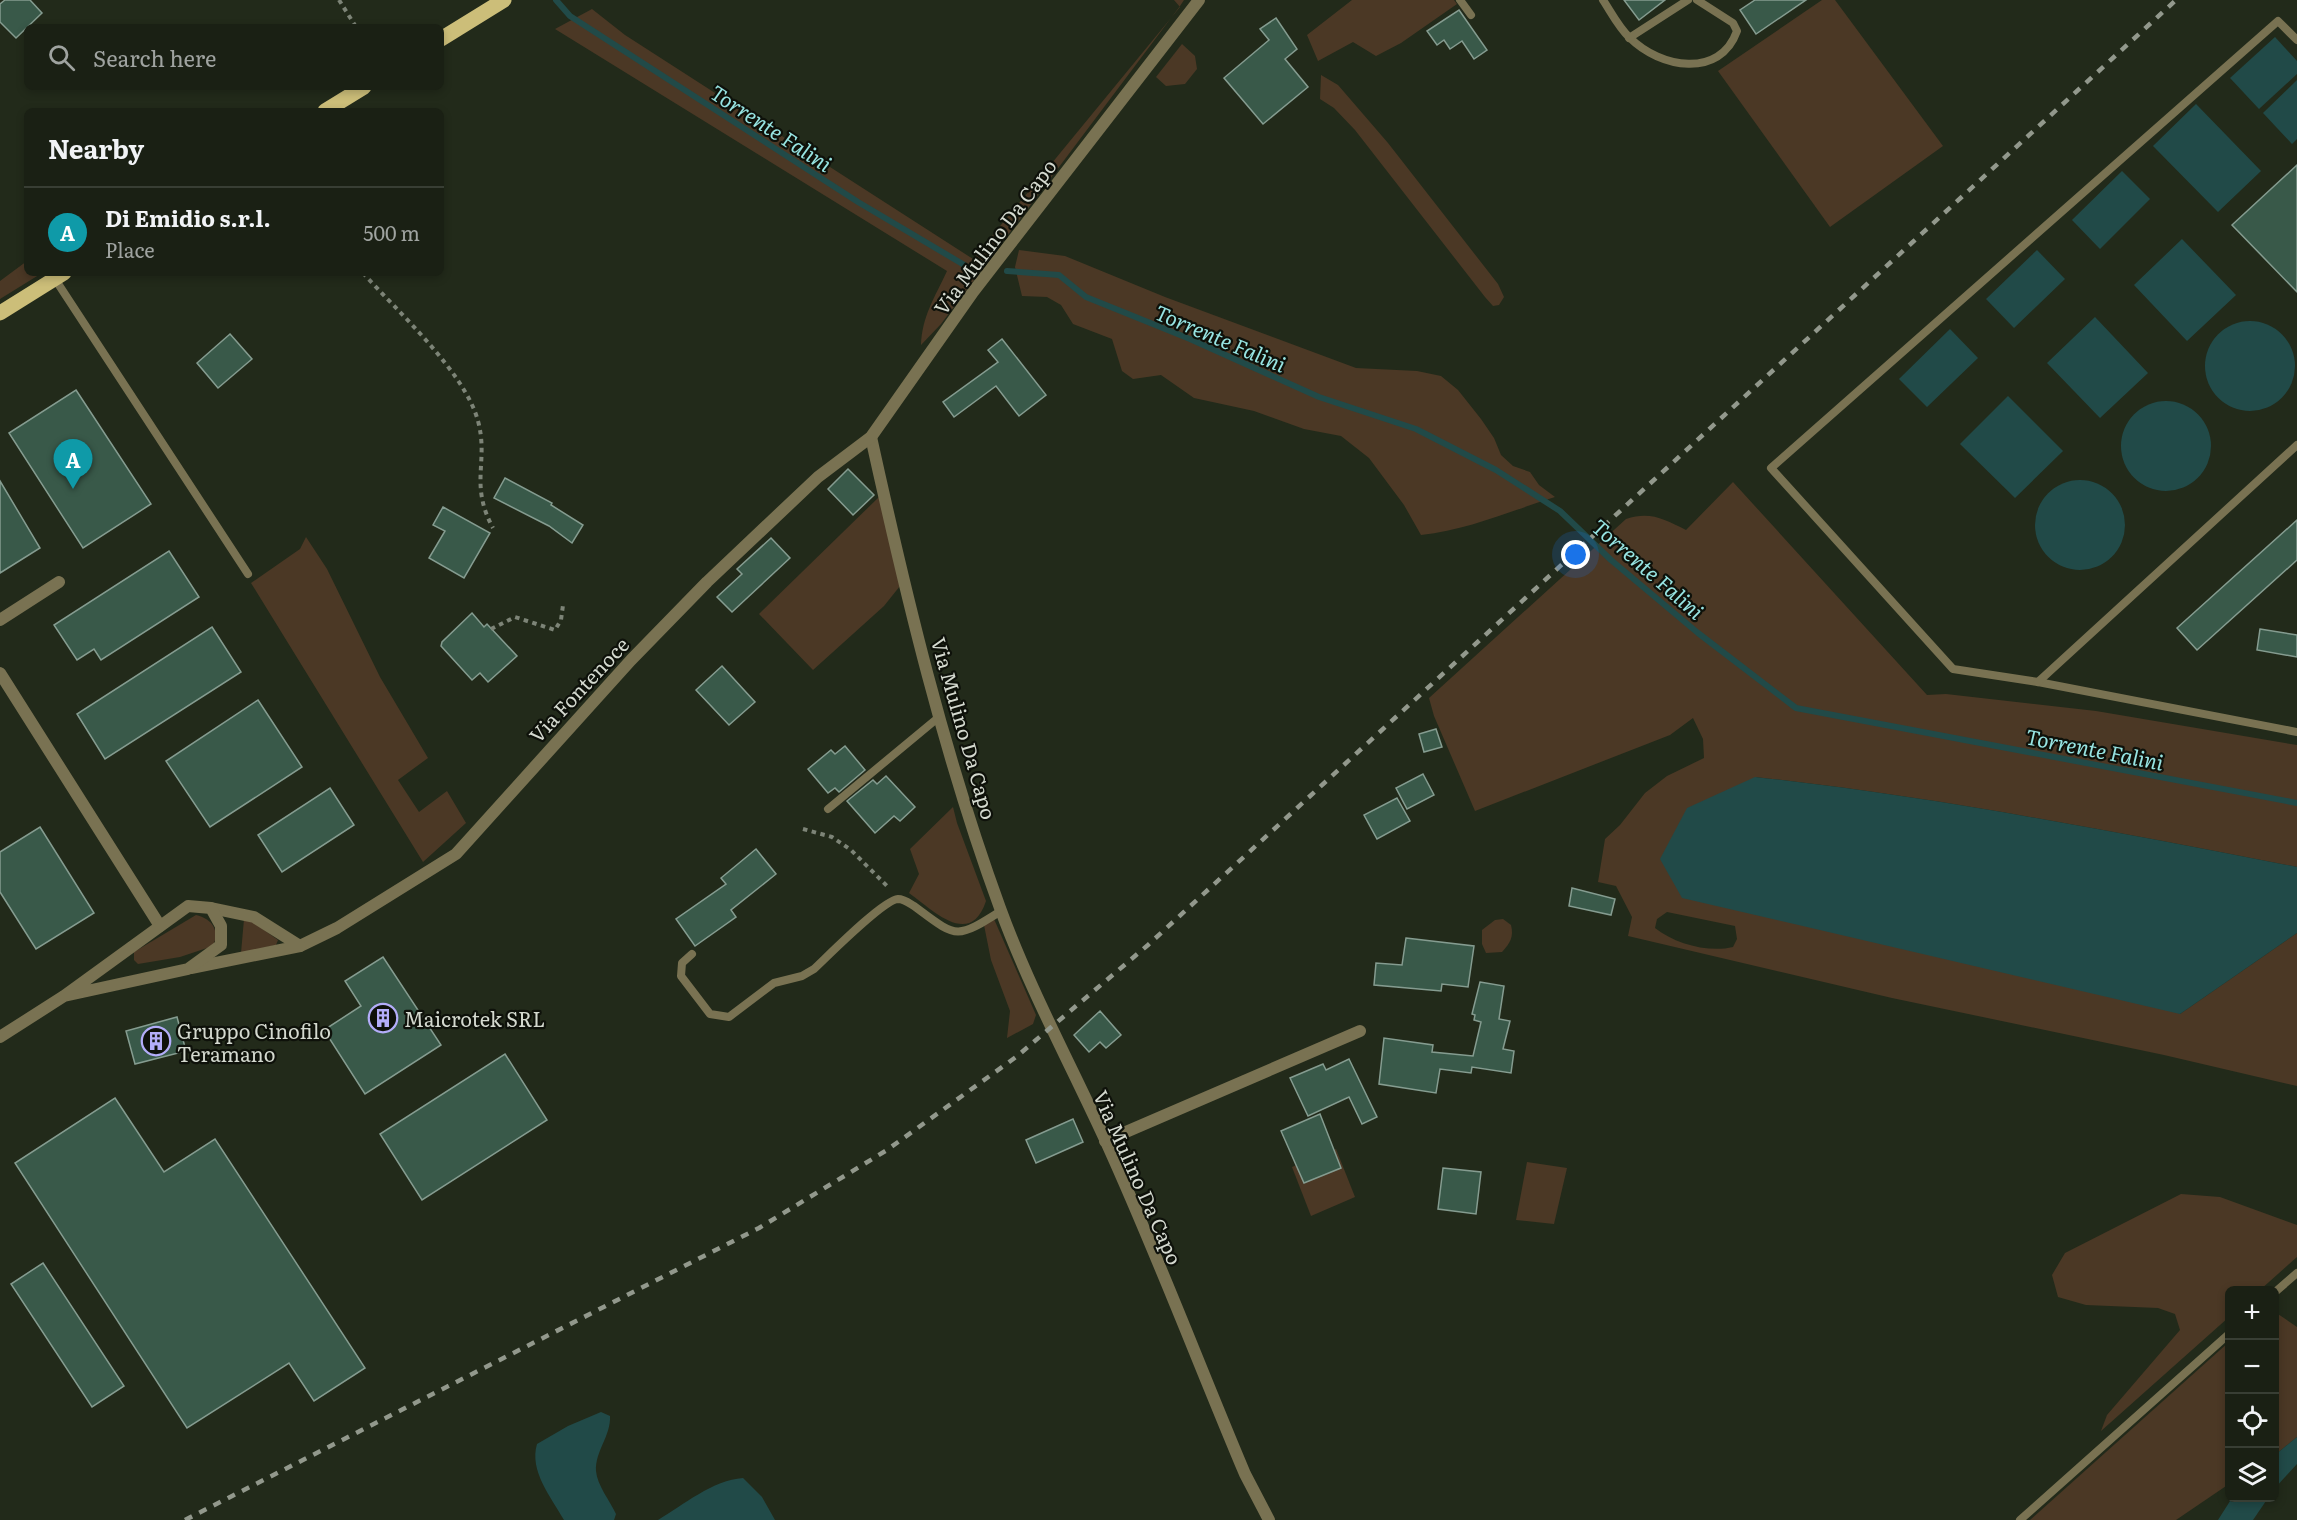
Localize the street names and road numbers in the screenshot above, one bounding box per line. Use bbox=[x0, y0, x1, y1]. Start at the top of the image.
street label: Via Mulino Da Capo bbox=[925, 152, 1063, 320]
street label: Via Fontenoce bbox=[521, 629, 635, 749]
street label: Via Mulino Da Capo bbox=[925, 633, 1005, 823]
street label: Via Mulino Da Capo bbox=[1087, 1085, 1191, 1269]

